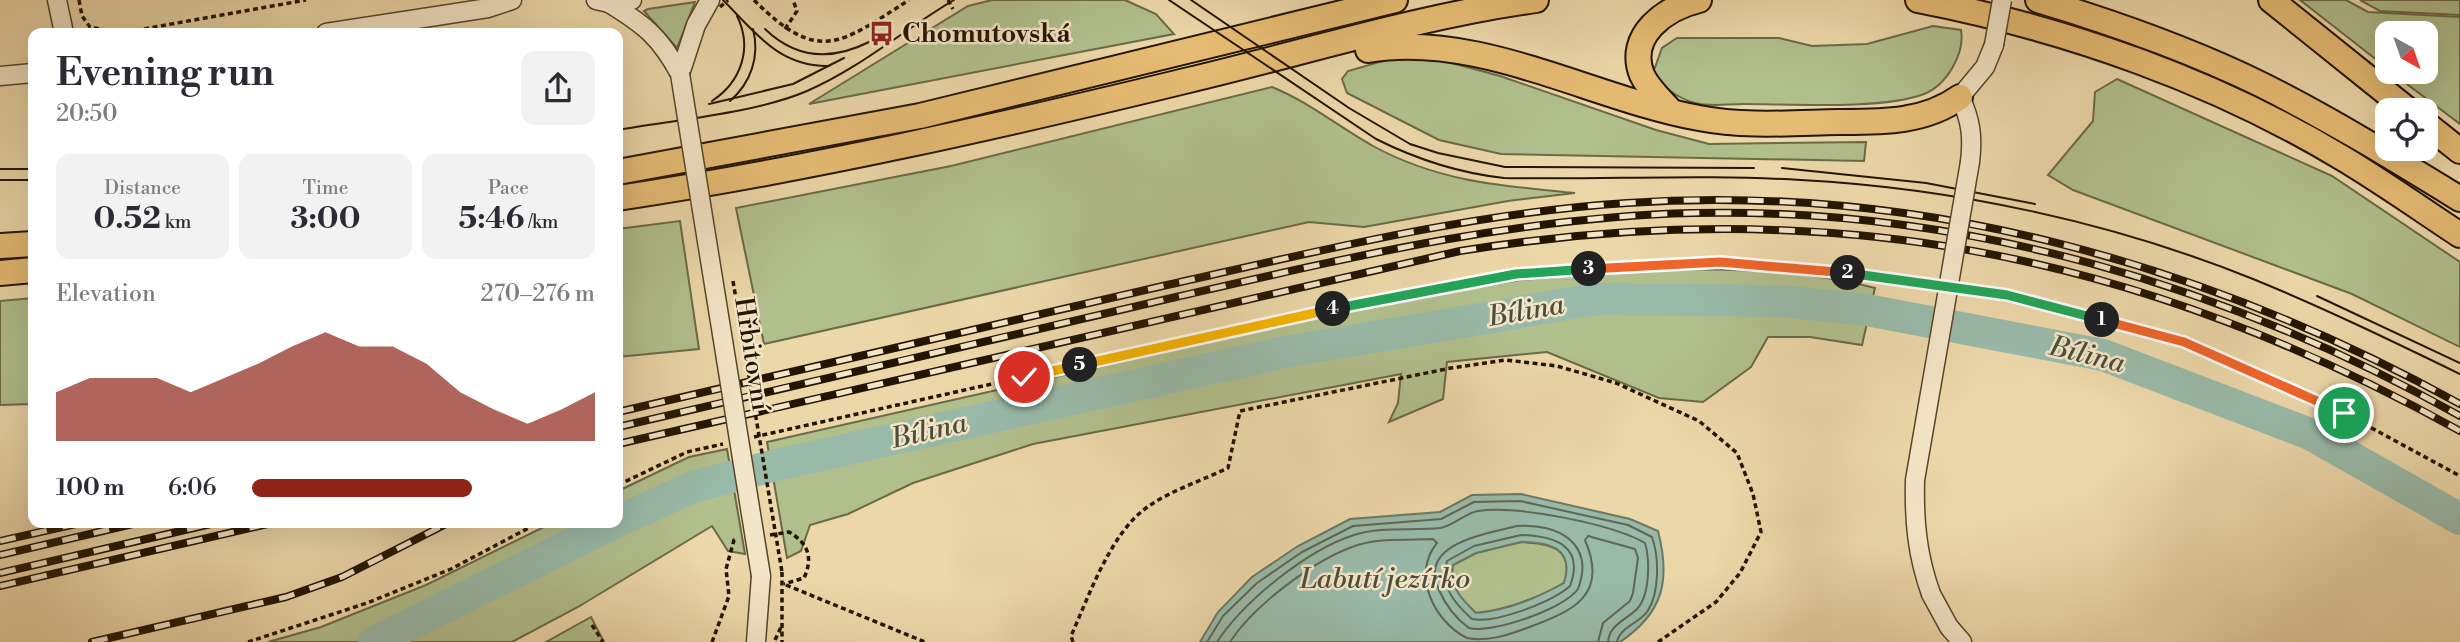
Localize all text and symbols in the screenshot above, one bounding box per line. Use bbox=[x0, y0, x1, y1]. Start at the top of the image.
place label: Chomutovská bbox=[902, 18, 1072, 50]
bus stop icon: Chomutovská bbox=[868, 20, 896, 48]
north arrow bbox=[2375, 21, 2438, 84]
map controls bbox=[2375, 21, 2438, 161]
text: Evening run bbox=[56, 50, 274, 97]
button: share bbox=[521, 51, 595, 125]
button: locate bbox=[2375, 98, 2438, 161]
text: 20:50 bbox=[56, 100, 117, 128]
text: Distance bbox=[104, 176, 181, 200]
text: Time bbox=[303, 176, 348, 200]
text: Pace bbox=[488, 176, 529, 200]
text: 0.52 bbox=[94, 200, 161, 238]
text: 3:00 bbox=[291, 200, 360, 238]
text: 5:46 bbox=[459, 200, 524, 238]
text: km bbox=[161, 210, 191, 234]
text: /km bbox=[524, 210, 558, 234]
pin: 3 bbox=[1572, 252, 1606, 286]
text: 3 bbox=[1583, 256, 1594, 280]
pin: 2 bbox=[1830, 256, 1866, 290]
text: 2 bbox=[1842, 260, 1853, 284]
text: Elevation bbox=[56, 280, 156, 308]
text: 270–276 m bbox=[481, 280, 595, 308]
water label: Bílina bbox=[1484, 287, 1567, 335]
pin: 4 bbox=[1316, 292, 1350, 326]
street label: Hřbitovní bbox=[727, 295, 777, 415]
text: 4 bbox=[1326, 296, 1339, 320]
pin: 1 bbox=[2084, 302, 2120, 338]
text: 1 bbox=[2097, 307, 2106, 331]
water label: Bílina bbox=[2045, 329, 2129, 381]
pin bbox=[994, 347, 1054, 407]
pin: 5 bbox=[1062, 348, 1098, 382]
text: 5 bbox=[1074, 352, 1085, 376]
icon: check bbox=[1005, 358, 1043, 396]
pin bbox=[2314, 383, 2374, 443]
icon: arrive bbox=[2325, 394, 2363, 432]
water label: Bílina bbox=[887, 405, 971, 457]
text: 100 m bbox=[56, 474, 124, 502]
text: 6:06 bbox=[168, 474, 216, 502]
water label: Labutí jezírko bbox=[1299, 562, 1470, 597]

